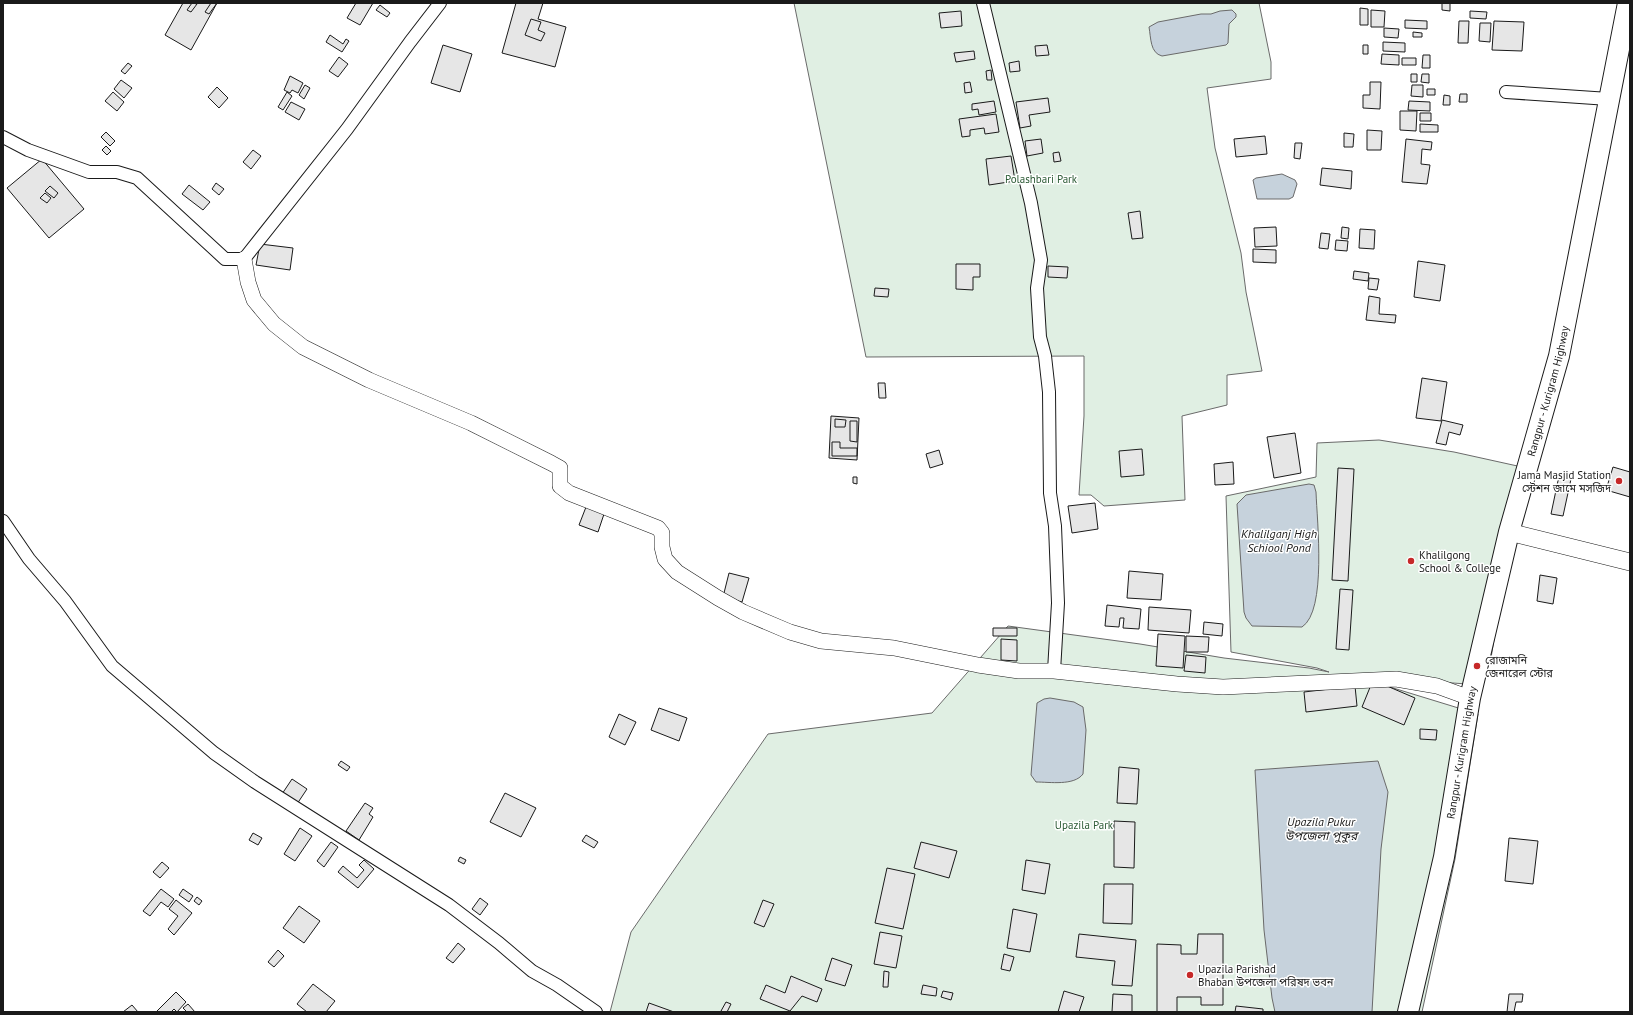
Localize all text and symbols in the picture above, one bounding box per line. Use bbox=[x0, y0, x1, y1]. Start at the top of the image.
park label: Polashbari Park bbox=[1005, 172, 1078, 186]
street label: Rangpur - Kurigram Highway bbox=[1524, 324, 1572, 458]
place label: Jama Masjid Station স্টেশন জামে মসজিদ bbox=[1517, 468, 1612, 495]
marker: Jama Masjid Station স্টেশন জামে মসজিদ bbox=[1614, 476, 1624, 486]
water label: Khalilganj High Schiool Pond bbox=[1241, 526, 1317, 555]
place label: Khalilgong School & College bbox=[1419, 548, 1501, 575]
marker: Khalilgong School & College bbox=[1406, 556, 1416, 566]
place label: রোজামনি জেনারেল স্টোর bbox=[1485, 653, 1553, 680]
marker: রোজামনি জেনারেল স্টোর bbox=[1472, 661, 1482, 671]
street label: Rangpur - Kurigram Highway bbox=[1443, 684, 1480, 820]
water label: Upazila Pukur উপজেলা পুকুর bbox=[1285, 814, 1360, 843]
park label: Upazila Park bbox=[1055, 818, 1114, 832]
place label: Upazila Parishad Bhaban উপজেলা পরিষদ ভবন bbox=[1198, 962, 1334, 989]
marker: Upazila Parishad Bhaban উপজেলা পরিষদ ভবন bbox=[1185, 970, 1195, 980]

